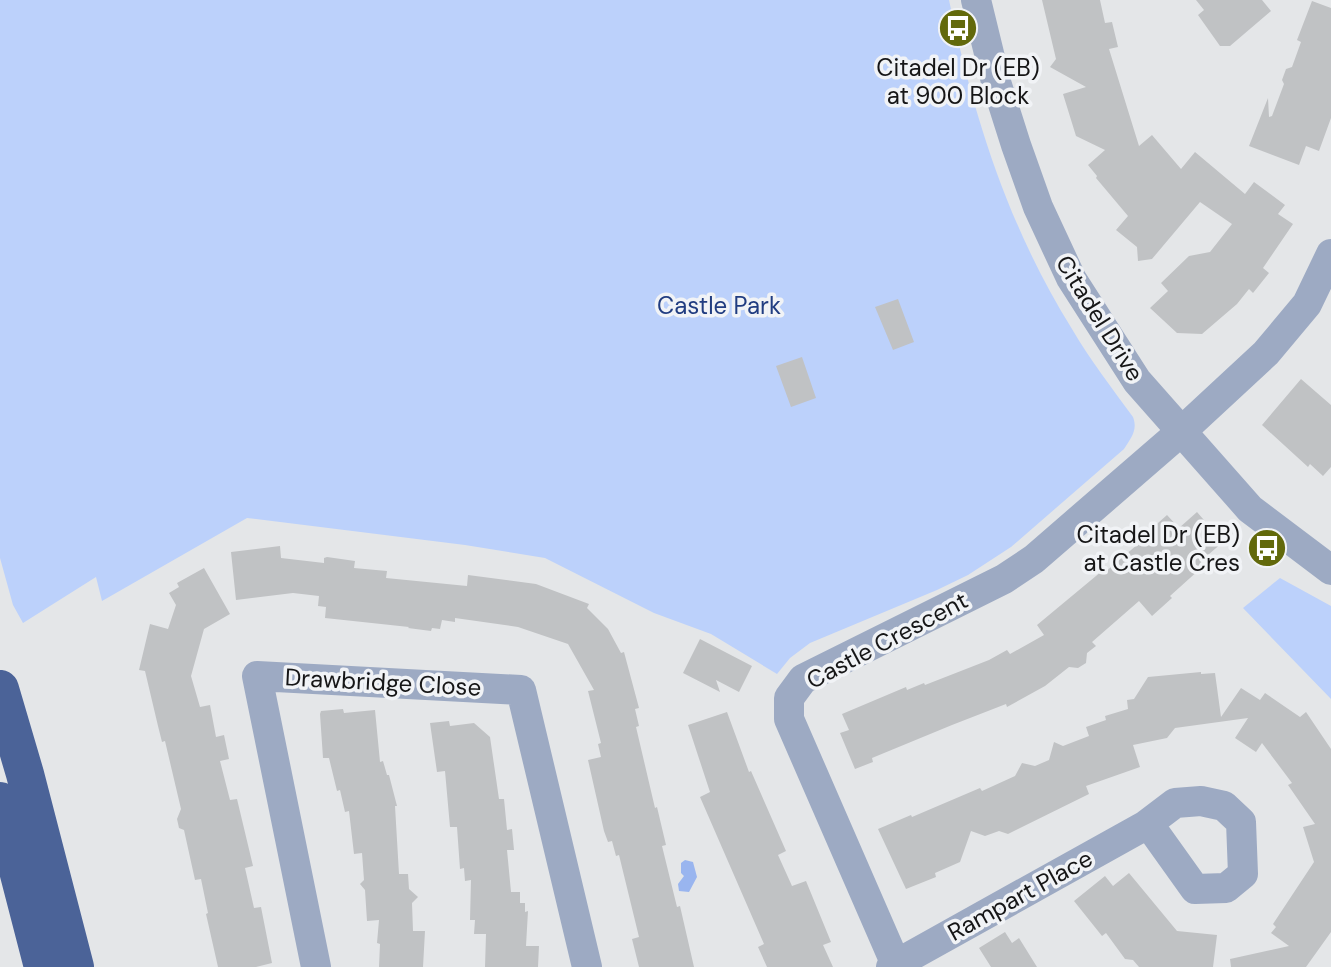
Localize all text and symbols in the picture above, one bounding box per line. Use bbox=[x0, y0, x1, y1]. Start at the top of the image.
bus stop icon: Citadel Dr (EB) at 900 Block bbox=[937, 7, 979, 49]
place label: Citadel Dr (EB) at 900 Block bbox=[876, 52, 1040, 111]
street label: Citadel Drive bbox=[1049, 249, 1151, 387]
park label: Castle Park bbox=[657, 290, 781, 321]
place label: Citadel Dr (EB) at Castle Cres bbox=[1076, 519, 1240, 578]
bus stop icon: Citadel Dr (EB) at Castle Cres bbox=[1246, 527, 1288, 569]
street label: Castle Crescent bbox=[801, 584, 973, 696]
street label: Drawbridge Close bbox=[284, 661, 482, 703]
street label: Rampart Place bbox=[942, 842, 1098, 948]

